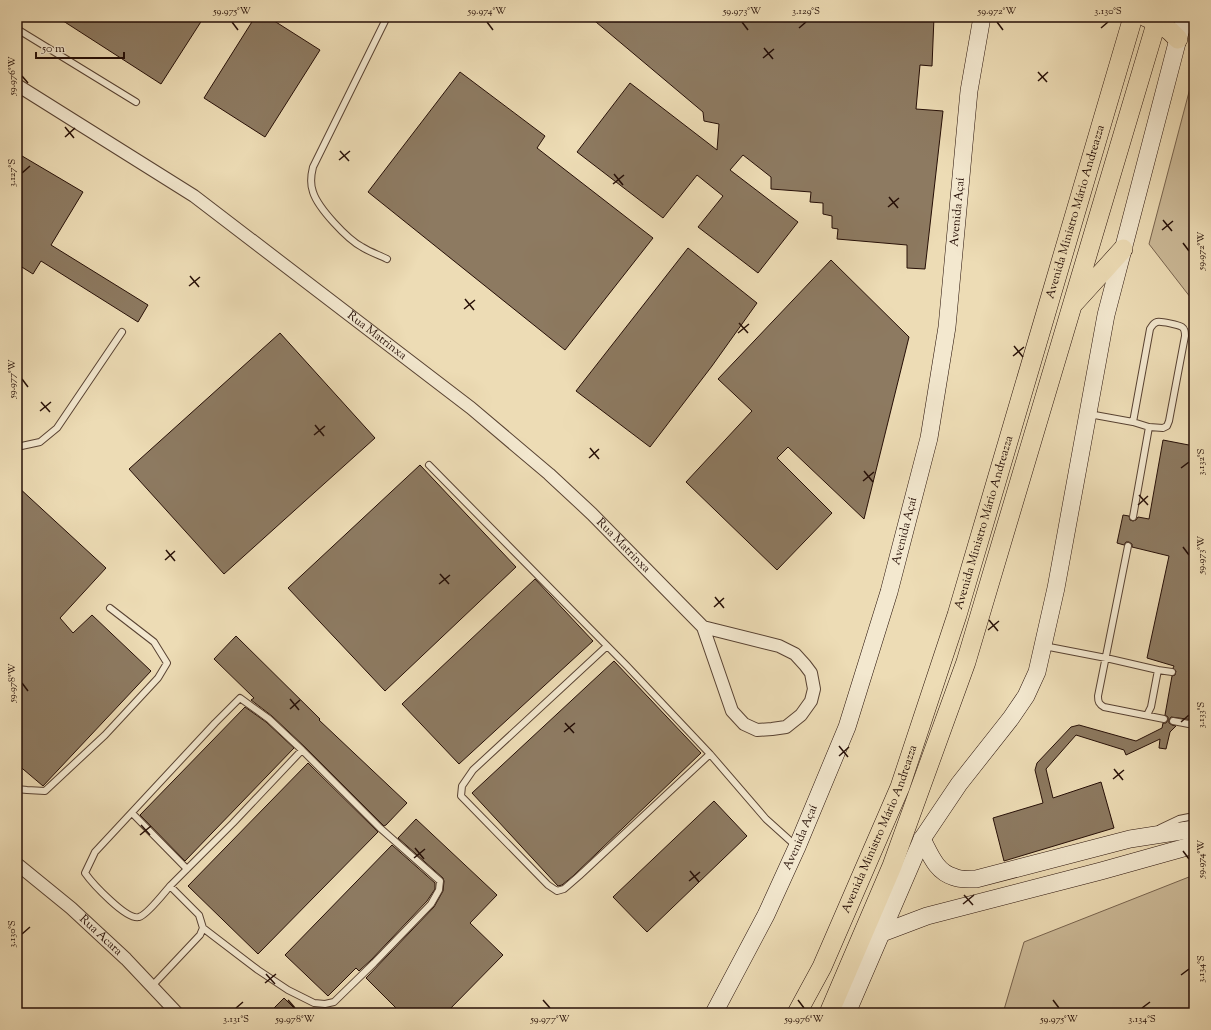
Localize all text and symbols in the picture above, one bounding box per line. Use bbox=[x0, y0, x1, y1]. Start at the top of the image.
text: 59.975°W bbox=[212, 4, 251, 19]
text: 59.974°W bbox=[467, 4, 506, 19]
text: 59.973°W bbox=[722, 4, 761, 19]
text: 3.129°S bbox=[792, 4, 820, 19]
text: 59.972°W bbox=[977, 4, 1016, 19]
text: 3.130°S bbox=[1094, 4, 1122, 19]
scale bar bbox=[36, 34, 124, 60]
text: 50 m bbox=[41, 40, 65, 58]
text: 59.976°W bbox=[5, 56, 20, 97]
street label: Avenida Ministro Mário Andreazza bbox=[1042, 122, 1110, 301]
text: 3.127°S bbox=[5, 159, 20, 187]
street label: Avenida Açaí bbox=[946, 176, 970, 248]
text: 59.972°W bbox=[1194, 232, 1209, 271]
street label: Rua Matrinxa bbox=[343, 307, 411, 365]
text: 59.977°W bbox=[5, 359, 20, 400]
street label: Avenida Ministro Mário Andreazza bbox=[950, 433, 1018, 612]
text: 3.132°S bbox=[1194, 448, 1209, 476]
street label: Avenida Açaí bbox=[887, 495, 922, 567]
street label: Rua Matrinxa bbox=[592, 514, 655, 578]
text: 59.973°W bbox=[1194, 536, 1209, 575]
text: 59.978°W bbox=[5, 663, 20, 704]
text: 3.133°S bbox=[1194, 702, 1209, 728]
street label: Avenida Ministro Mário Andreazza bbox=[837, 742, 922, 916]
street label: Avenida Açaí bbox=[779, 801, 823, 873]
text: 59.974°W bbox=[1194, 840, 1209, 879]
street label: Rua Acara bbox=[75, 911, 127, 960]
text: 3.130°S bbox=[5, 920, 20, 948]
text: 3.134°S bbox=[1194, 955, 1209, 983]
text: 3.131°S bbox=[223, 1012, 249, 1027]
text: 59.978°W bbox=[274, 1012, 315, 1027]
text: 59.977°W bbox=[529, 1012, 570, 1027]
text: 59.976°W bbox=[783, 1012, 824, 1027]
text: 59.975°W bbox=[1039, 1012, 1078, 1027]
text: 3.134°S bbox=[1128, 1012, 1156, 1027]

